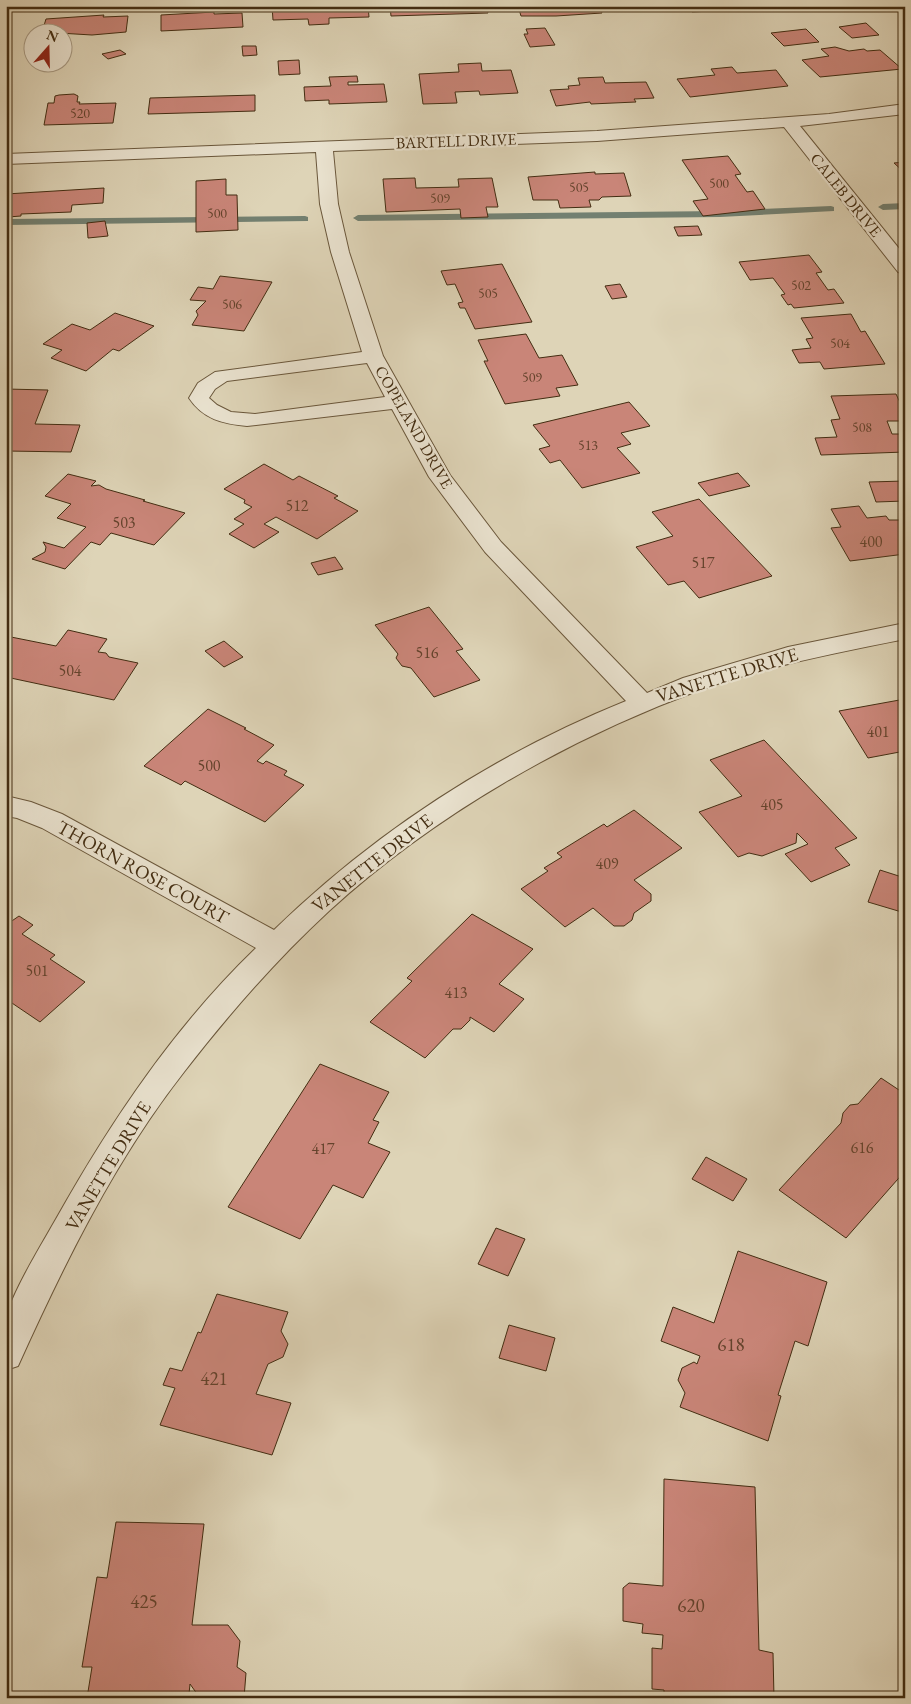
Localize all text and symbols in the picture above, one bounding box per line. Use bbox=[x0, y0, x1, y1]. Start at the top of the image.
north arrow bbox=[22, 22, 72, 72]
text: N bbox=[44, 25, 61, 46]
house number: 520 bbox=[70, 104, 90, 122]
street label: BARTELL DRIVE bbox=[395, 128, 517, 154]
street label: CALEB DRIVE bbox=[806, 149, 886, 241]
house number: 500 bbox=[709, 174, 729, 192]
house number: 505 bbox=[569, 178, 589, 196]
house number: 509 bbox=[430, 189, 450, 207]
house number: 500 bbox=[207, 204, 227, 222]
house number: 502 bbox=[791, 276, 811, 294]
house number: 505 bbox=[478, 284, 498, 302]
house number: 506 bbox=[222, 295, 242, 313]
house number: 504 bbox=[830, 334, 850, 352]
street label: COPELAND DRIVE bbox=[370, 362, 458, 492]
house number: 509 bbox=[522, 368, 542, 386]
house number: 508 bbox=[852, 418, 872, 436]
house number: 513 bbox=[578, 436, 598, 454]
house number: 512 bbox=[285, 495, 309, 516]
house number: 503 bbox=[112, 512, 136, 533]
house number: 400 bbox=[859, 531, 883, 552]
house number: 517 bbox=[691, 552, 715, 573]
street label: VANETTE DRIVE bbox=[653, 641, 801, 708]
house number: 516 bbox=[415, 642, 439, 663]
house number: 504 bbox=[58, 660, 82, 681]
house number: 401 bbox=[866, 721, 890, 742]
house number: 500 bbox=[197, 755, 221, 776]
house number: 405 bbox=[760, 794, 784, 815]
street label: VANETTE DRIVE bbox=[306, 808, 438, 918]
street label: THORN ROSE COURT bbox=[53, 814, 234, 930]
house number: 409 bbox=[595, 853, 619, 874]
house number: 501 bbox=[25, 960, 49, 981]
house number: 413 bbox=[444, 982, 468, 1003]
street label: VANETTE DRIVE bbox=[59, 1096, 157, 1235]
house number: 616 bbox=[850, 1137, 874, 1158]
house number: 417 bbox=[311, 1138, 335, 1159]
house number: 618 bbox=[717, 1332, 745, 1357]
house number: 421 bbox=[200, 1366, 228, 1391]
house number: 425 bbox=[130, 1589, 158, 1614]
house number: 620 bbox=[677, 1593, 705, 1618]

